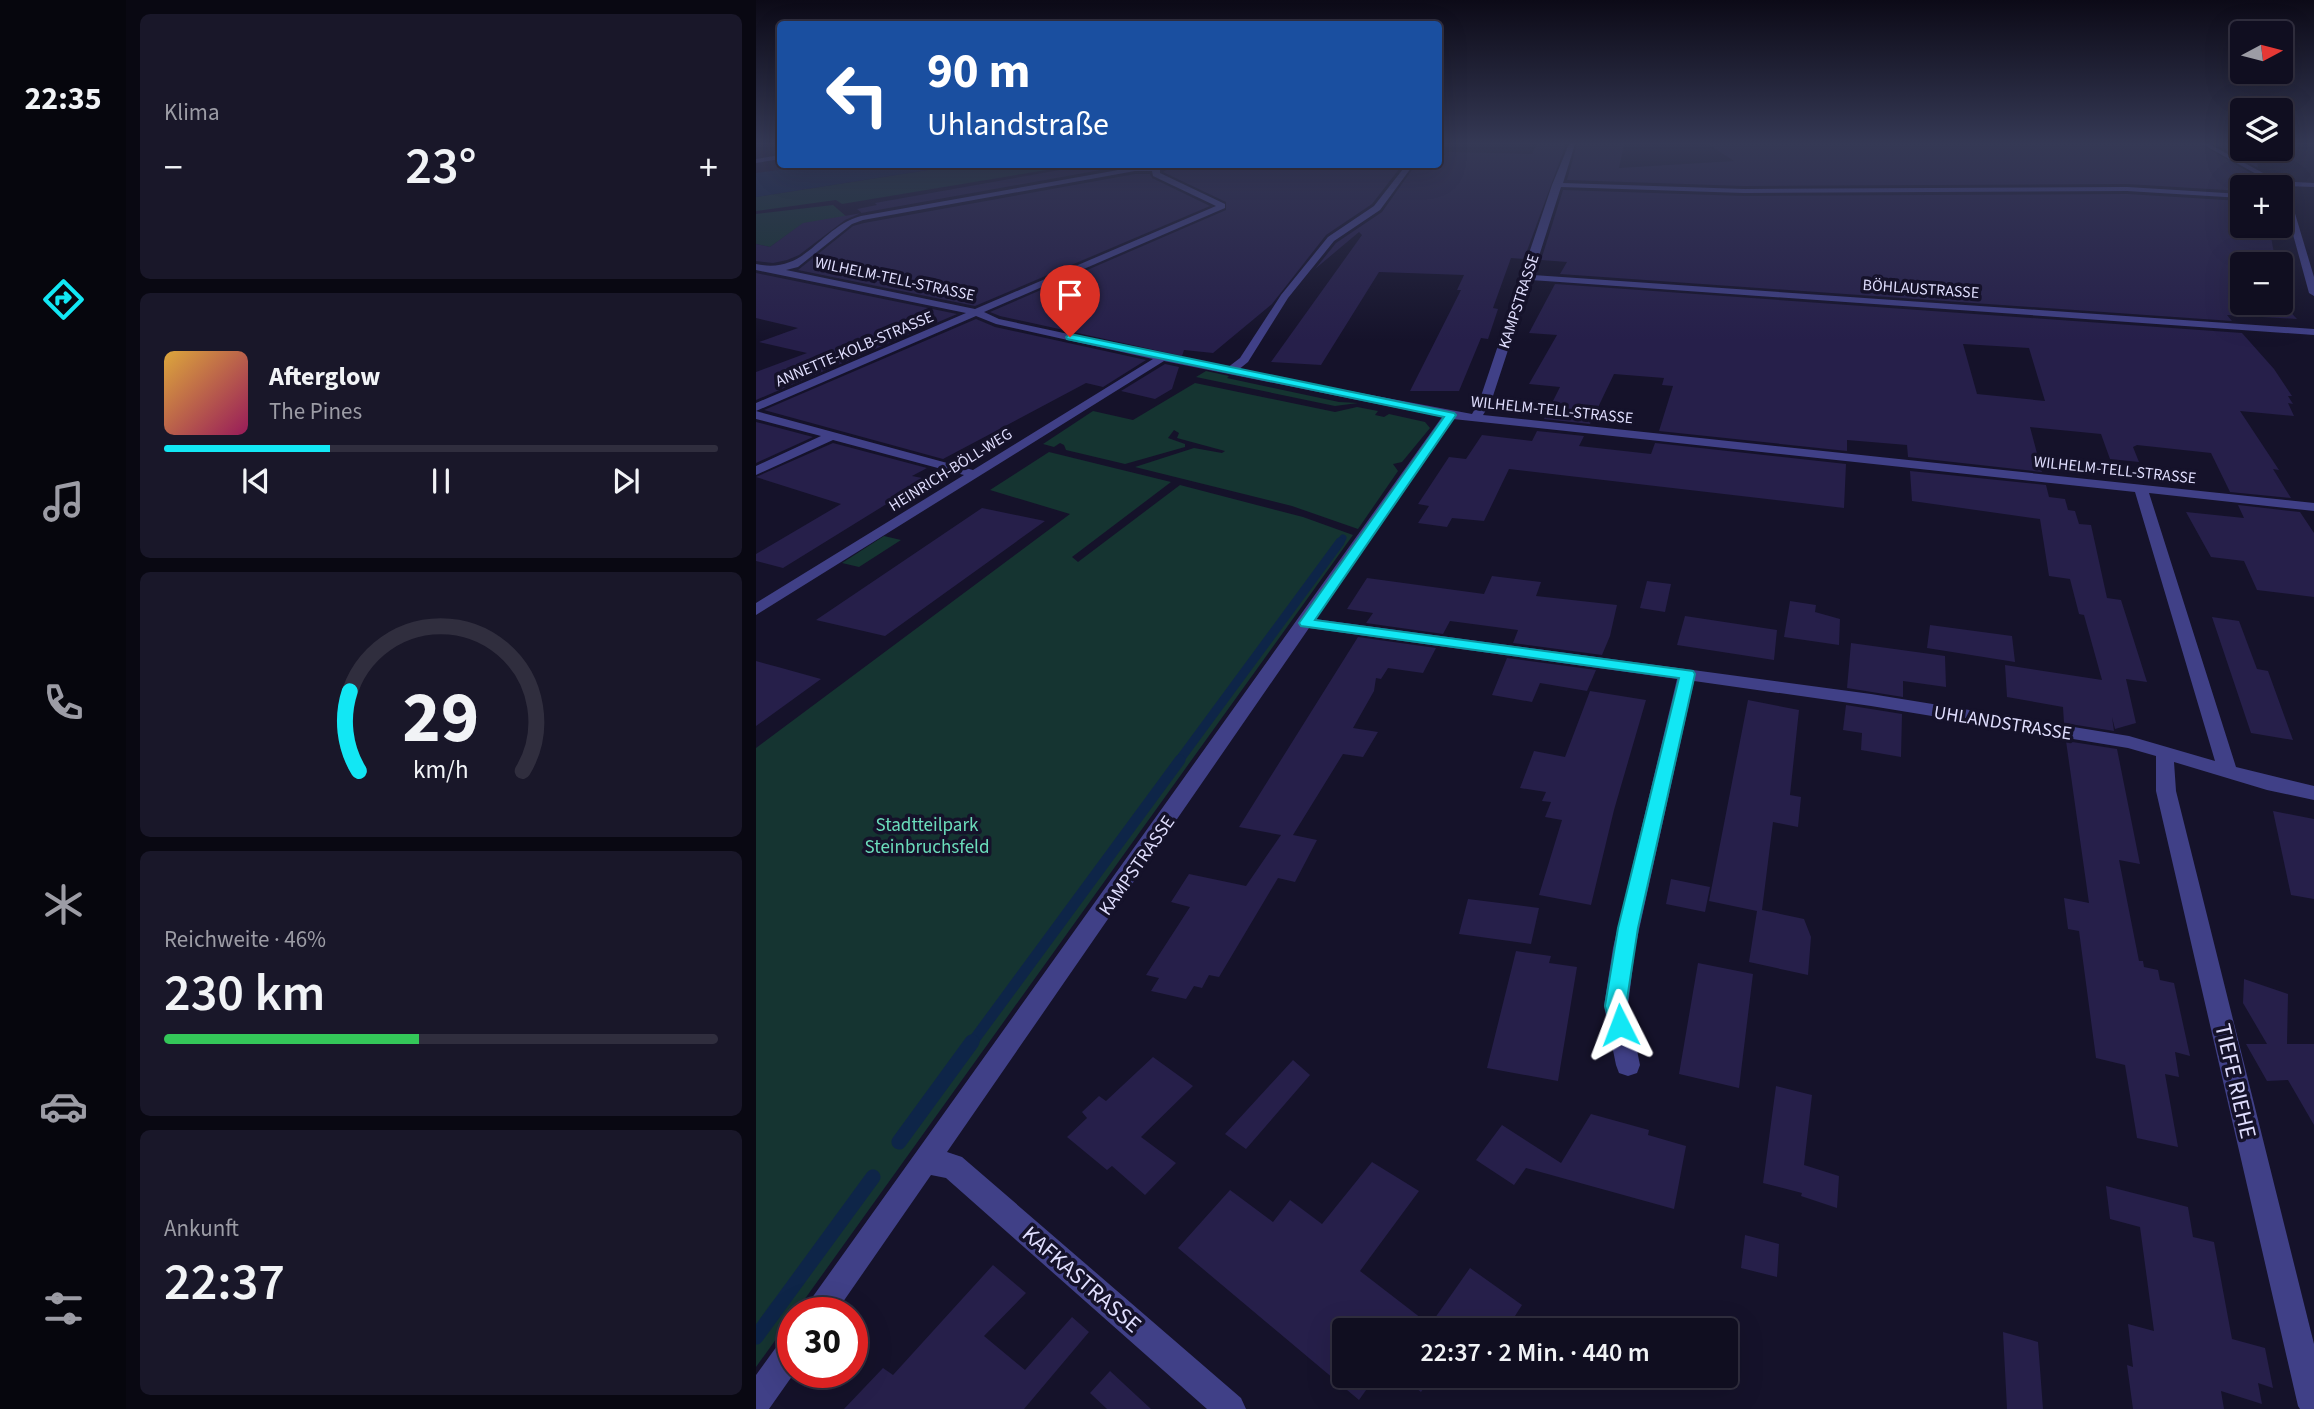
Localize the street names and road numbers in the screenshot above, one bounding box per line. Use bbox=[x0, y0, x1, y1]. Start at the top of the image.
street label: WILHELM-TELL-STRASSE bbox=[813, 251, 977, 307]
street label: KAMPSTRASSE bbox=[1493, 251, 1545, 351]
street label: BÖHLAUSTRASSE bbox=[1862, 274, 1980, 304]
street label: ANNETTE-KOLB-STRASSE bbox=[772, 306, 937, 392]
street label: WILHELM-TELL-STRASSE bbox=[1470, 391, 1634, 429]
street label: HEINRICH-BÖLL-WEG bbox=[885, 423, 1016, 517]
street label: WILHELM-TELL-STRASSE bbox=[2033, 451, 2197, 489]
street label: UHLANDSTRASSE bbox=[1932, 699, 2074, 748]
street label: KAMPSTRASSE bbox=[1093, 810, 1182, 921]
street label: TIEFE RIEHE bbox=[2206, 1020, 2265, 1142]
street label: KAFKASTRASSE bbox=[1015, 1218, 1149, 1341]

